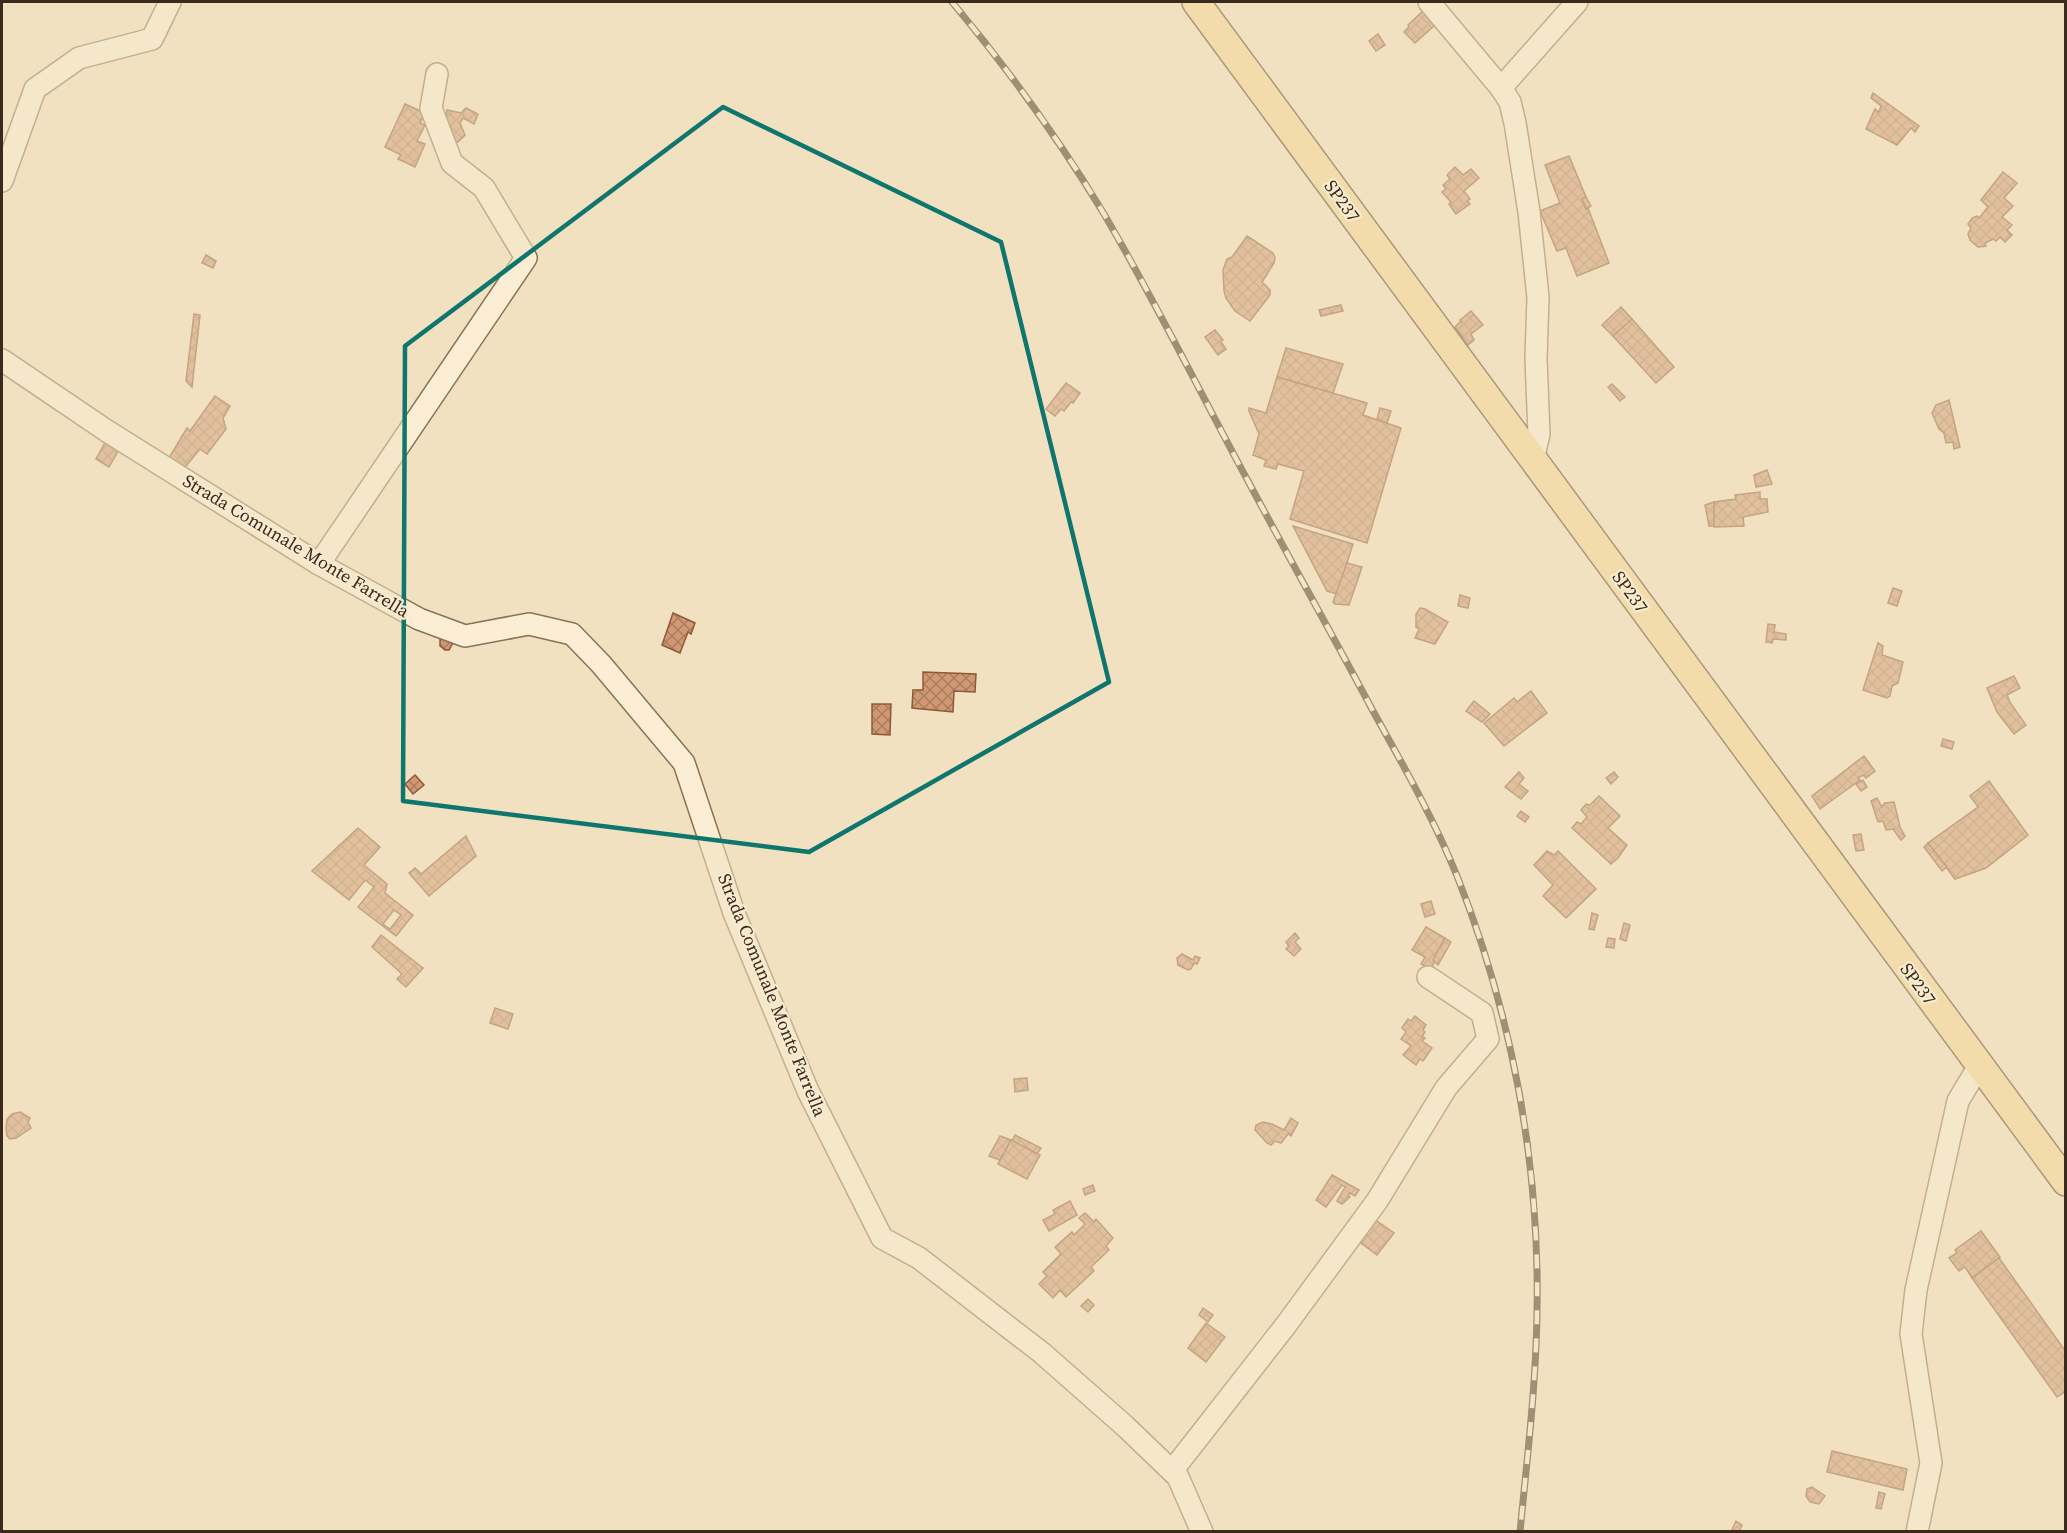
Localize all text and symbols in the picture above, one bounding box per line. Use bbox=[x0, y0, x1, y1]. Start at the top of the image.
street label: SP237 bbox=[1319, 174, 1366, 227]
street label: Strada Comunale Monte Farrella bbox=[178, 468, 415, 624]
street label: SP237 bbox=[1607, 565, 1654, 618]
street label: Strada Comunale Monte Farrella bbox=[712, 870, 833, 1121]
street label: SP237 bbox=[1895, 957, 1942, 1010]

